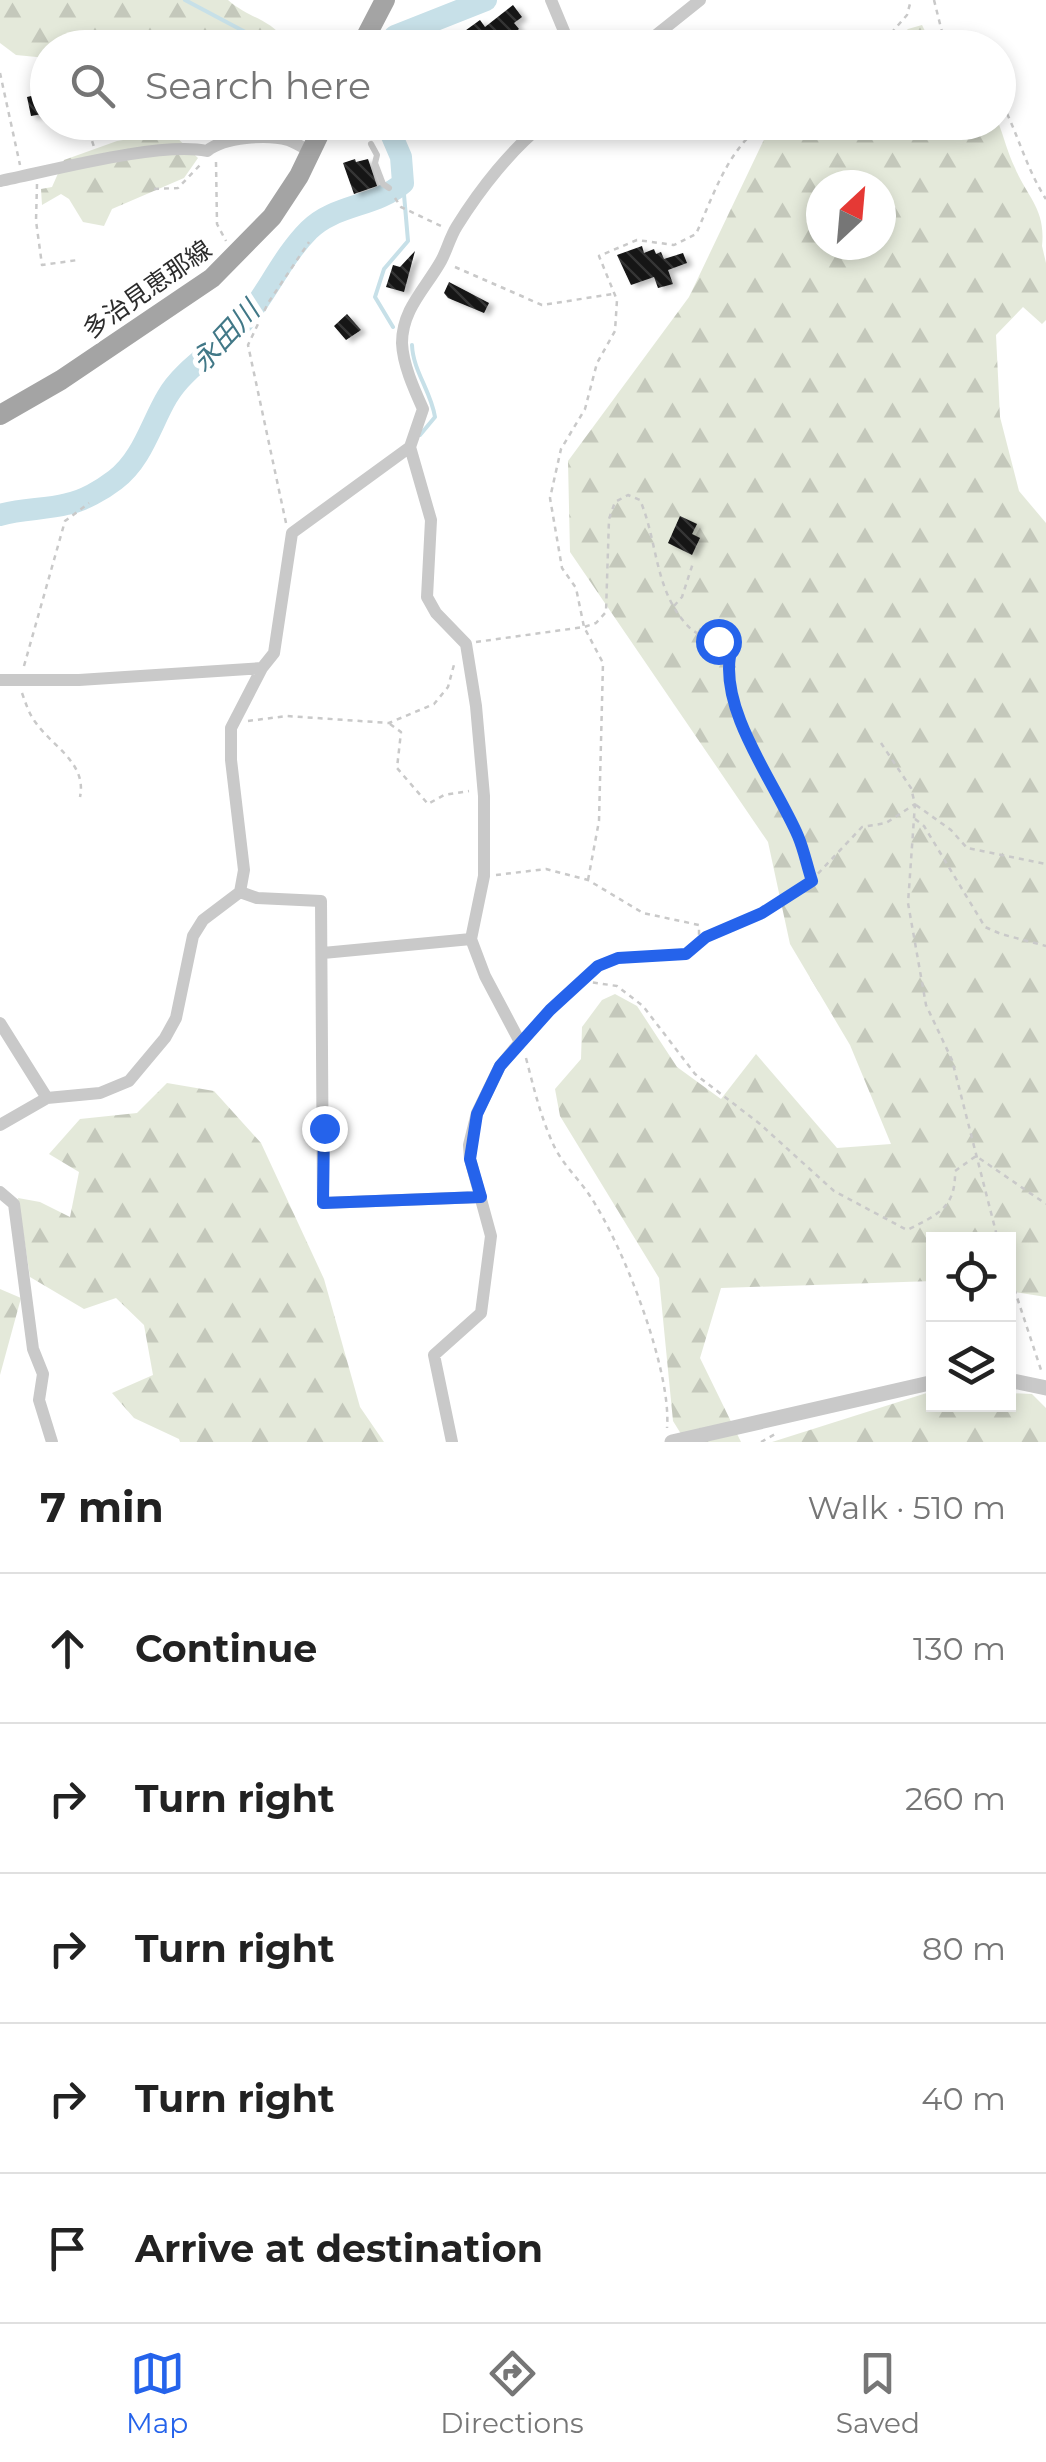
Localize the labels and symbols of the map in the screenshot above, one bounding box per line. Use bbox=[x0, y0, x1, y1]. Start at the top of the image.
north arrow bbox=[806, 170, 896, 260]
street label: 多治見恵那線 bbox=[77, 234, 217, 344]
water label: 永田川 bbox=[184, 292, 268, 378]
route start bbox=[696, 619, 742, 665]
route end bbox=[302, 1106, 348, 1152]

